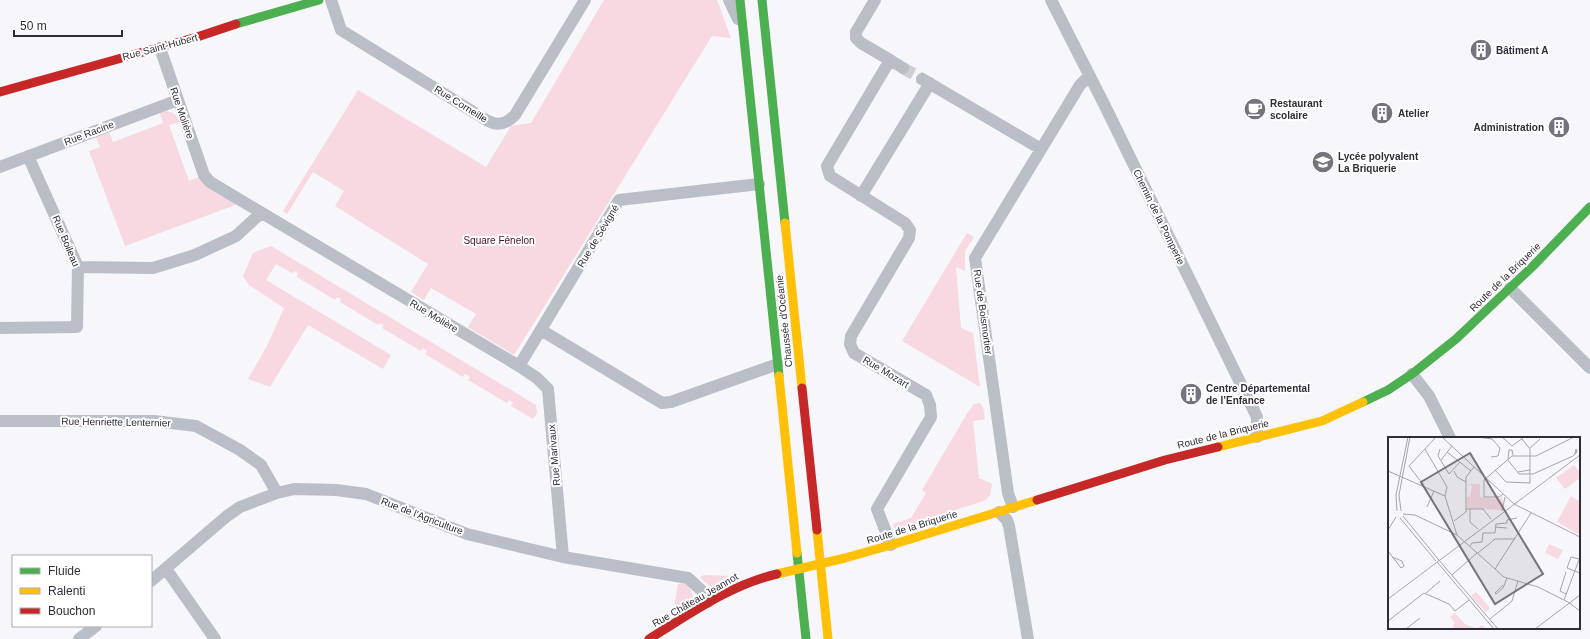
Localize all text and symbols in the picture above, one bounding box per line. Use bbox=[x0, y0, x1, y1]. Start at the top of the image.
scale bar bbox=[14, 12, 122, 38]
text: 50 m bbox=[20, 19, 47, 33]
street label: Rue Saint-Hubert bbox=[121, 32, 199, 62]
building icon: Bâtiment A bbox=[1468, 37, 1494, 63]
place label: Bâtiment A bbox=[1496, 45, 1548, 56]
street label: Rue Corneille bbox=[432, 83, 490, 125]
street label: Rue Molière bbox=[168, 86, 196, 141]
cafe icon: Restaurant scolaire bbox=[1242, 96, 1268, 122]
place label: Restaurant scolaire bbox=[1270, 98, 1323, 121]
building icon: Atelier bbox=[1369, 100, 1395, 126]
place label: Atelier bbox=[1398, 108, 1429, 119]
building icon: Administration bbox=[1546, 114, 1572, 140]
street label: Rue Racine bbox=[63, 118, 116, 147]
place label: Administration bbox=[1473, 122, 1544, 133]
school or university icon: Lycée polyvalent La Briquerie bbox=[1310, 149, 1336, 175]
place label: Lycée polyvalent La Briquerie bbox=[1338, 151, 1419, 174]
street label: Chemin de la Pomperie bbox=[1131, 168, 1187, 267]
street label: Rue de Sévigné bbox=[575, 202, 621, 269]
street label: Rue Boileau bbox=[50, 214, 82, 268]
park label: Square Fénelon bbox=[463, 235, 535, 246]
street label: Route de la Briquerie bbox=[1467, 240, 1543, 314]
street label: Rue de Boismortier bbox=[972, 269, 994, 356]
street label: Chaussée d'Océanie bbox=[774, 274, 794, 368]
street label: Rue Molière bbox=[408, 297, 460, 335]
street label: Rue Mozart bbox=[861, 354, 911, 390]
building icon: Centre Départemental de l’Enfance bbox=[1178, 381, 1204, 407]
place label: Centre Départemental de l’Enfance bbox=[1206, 383, 1310, 406]
street label: Rue Henriette Lenternier bbox=[61, 416, 172, 428]
street label: Route de la Briquerie bbox=[1176, 417, 1270, 451]
street label: Rue Marivaux bbox=[546, 424, 562, 486]
inset map bbox=[1388, 437, 1580, 629]
street label: Rue de l'Agriculture bbox=[379, 495, 465, 537]
street label: Route de la Briquerie bbox=[865, 508, 959, 546]
legend bbox=[12, 555, 152, 627]
text: Fluide bbox=[48, 564, 81, 578]
street label: Rue Château Jeannot bbox=[650, 571, 740, 629]
text: Ralenti bbox=[48, 584, 85, 598]
text: Bouchon bbox=[48, 604, 95, 618]

